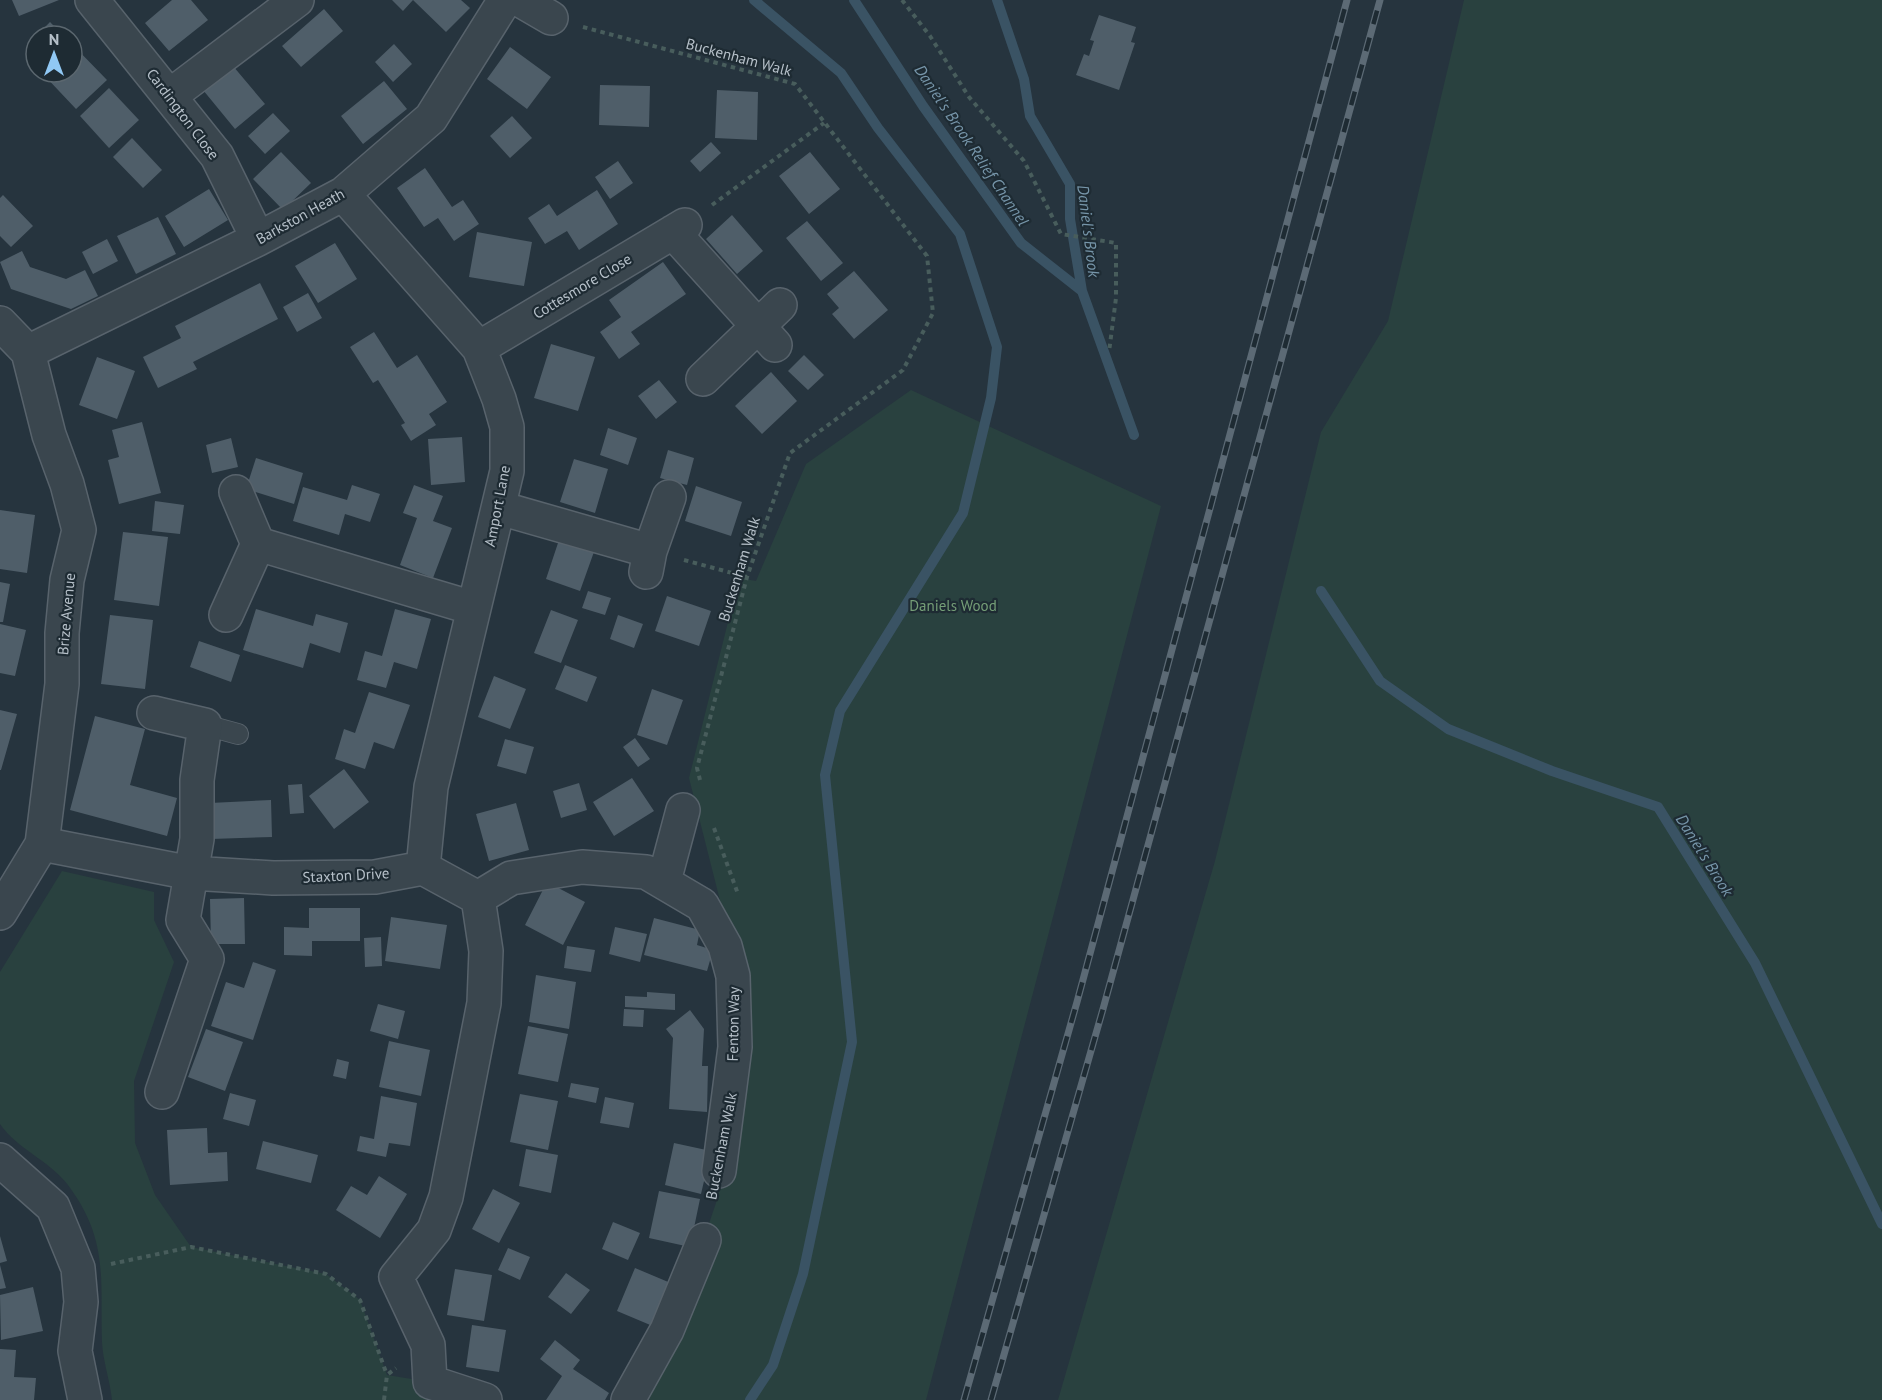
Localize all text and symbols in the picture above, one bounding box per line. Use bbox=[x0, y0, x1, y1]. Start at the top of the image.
north arrow bbox=[24, 24, 84, 84]
text: N bbox=[49, 29, 59, 49]
street label: Buckenham Walk bbox=[684, 34, 795, 80]
water label: Daniel's Brook Relief Channel bbox=[910, 60, 1034, 230]
street label: Cardington Close bbox=[143, 65, 223, 163]
street label: Barkston Heath bbox=[252, 184, 348, 248]
water label: Daniel's Brook bbox=[1073, 184, 1105, 279]
street label: Cottesmore Close bbox=[529, 249, 635, 323]
street label: Amport Lane bbox=[480, 464, 514, 548]
street label: Buckenham Walk bbox=[714, 513, 764, 624]
street label: Brize Avenue bbox=[53, 572, 79, 656]
park label: Daniels Wood bbox=[909, 596, 997, 615]
water label: Daniel's Brook bbox=[1672, 810, 1739, 900]
street label: Staxton Drive bbox=[302, 863, 390, 887]
street label: Fenton Way bbox=[723, 986, 743, 1062]
street label: Buckenham Walk bbox=[701, 1090, 741, 1201]

